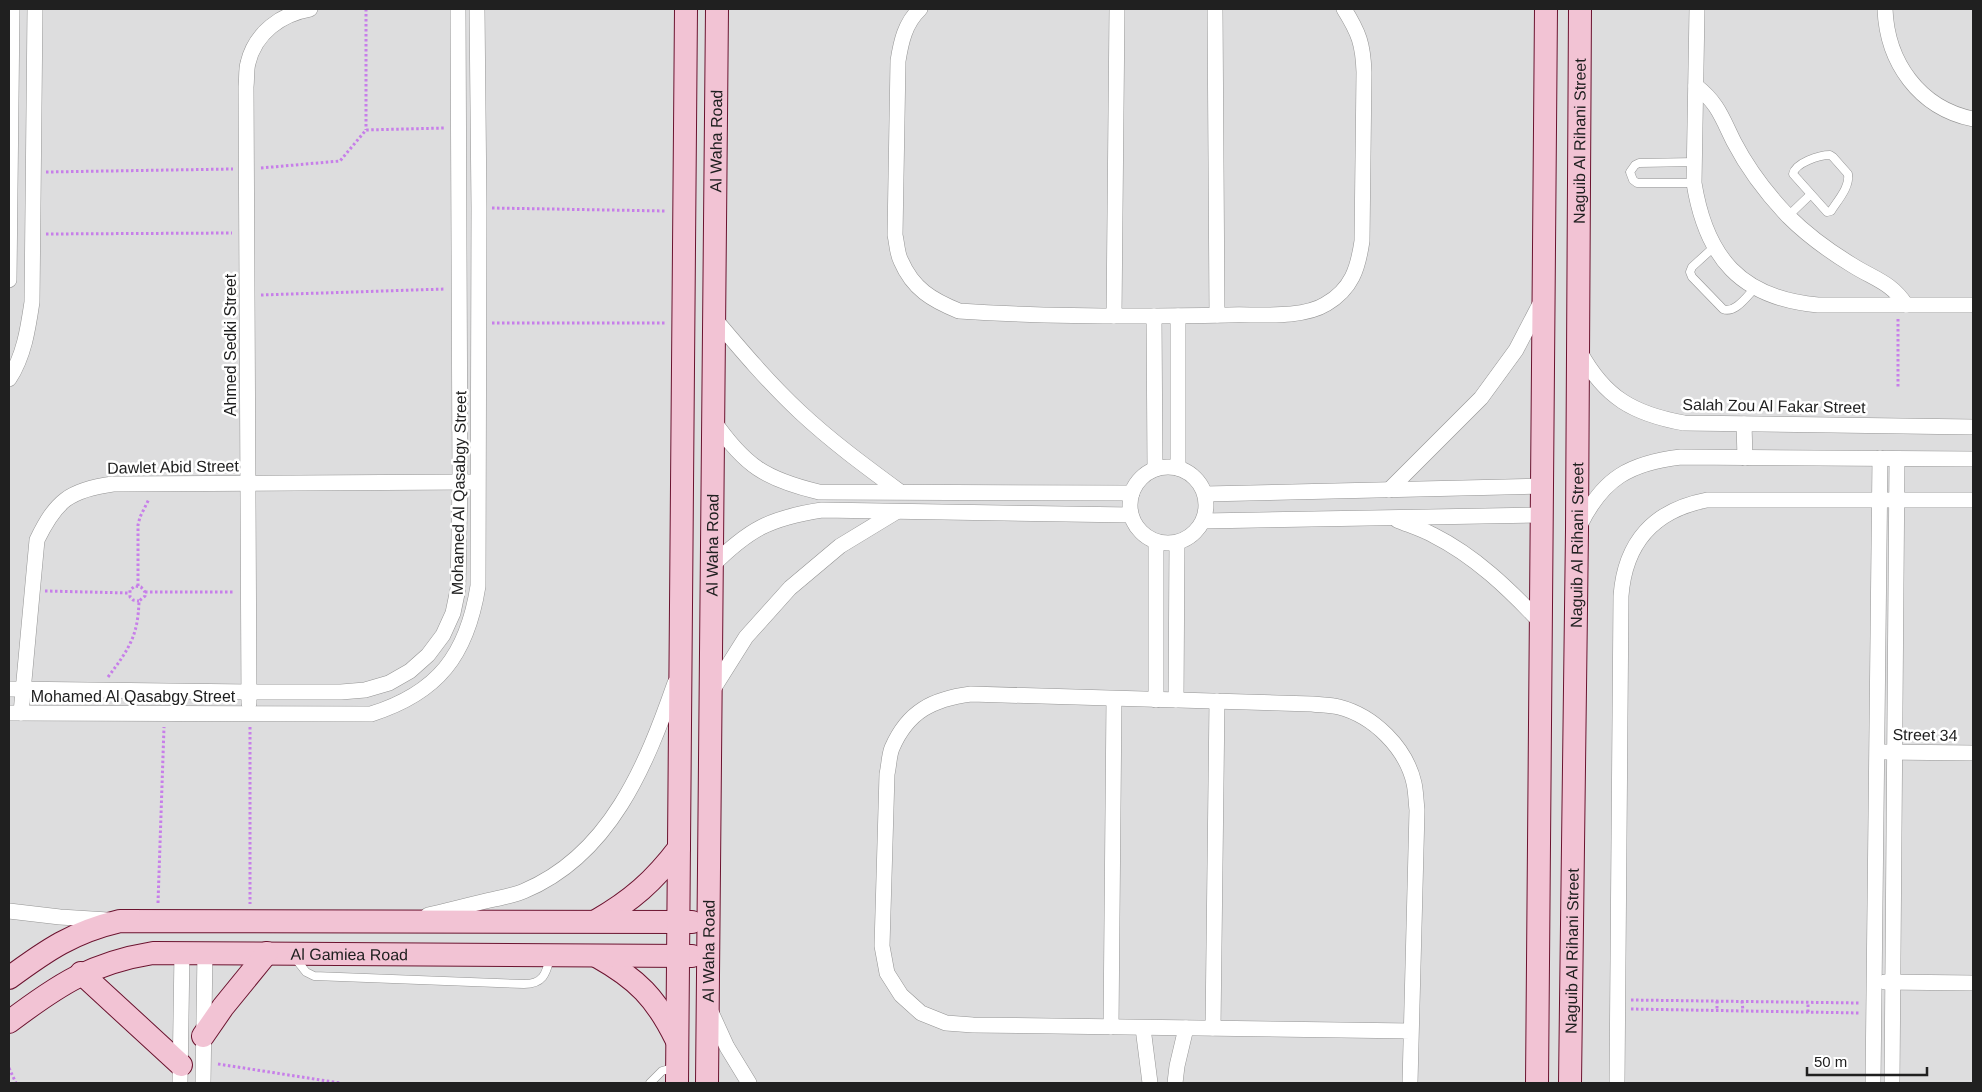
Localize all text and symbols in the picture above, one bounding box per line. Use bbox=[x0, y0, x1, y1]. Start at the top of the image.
street label: Naguib Al Rihani Street bbox=[1570, 58, 1588, 224]
street label: Al Waha Road bbox=[707, 90, 725, 192]
street label: Ahmed Sedki Street bbox=[222, 273, 239, 416]
street label: Mohamed Al Qasabgy Street bbox=[449, 390, 469, 595]
street label: Salah Zou Al Fakar Street bbox=[1682, 396, 1866, 416]
street label: Dawlet Abid Street bbox=[107, 457, 240, 477]
street label: Naguib Al Rihani Street bbox=[1567, 462, 1586, 628]
street label: Al Waha Road bbox=[703, 494, 721, 596]
street label: Mohamed Al Qasabgy Street bbox=[31, 688, 236, 705]
street label: Street 34 bbox=[1892, 726, 1958, 744]
street label: Naguib Al Rihani Street bbox=[1562, 868, 1581, 1034]
street label: Al Waha Road bbox=[699, 900, 717, 1002]
street label: Al Gamiea Road bbox=[291, 945, 408, 963]
scale bar bbox=[1807, 1044, 1927, 1076]
text: 50 m bbox=[1814, 1053, 1847, 1070]

